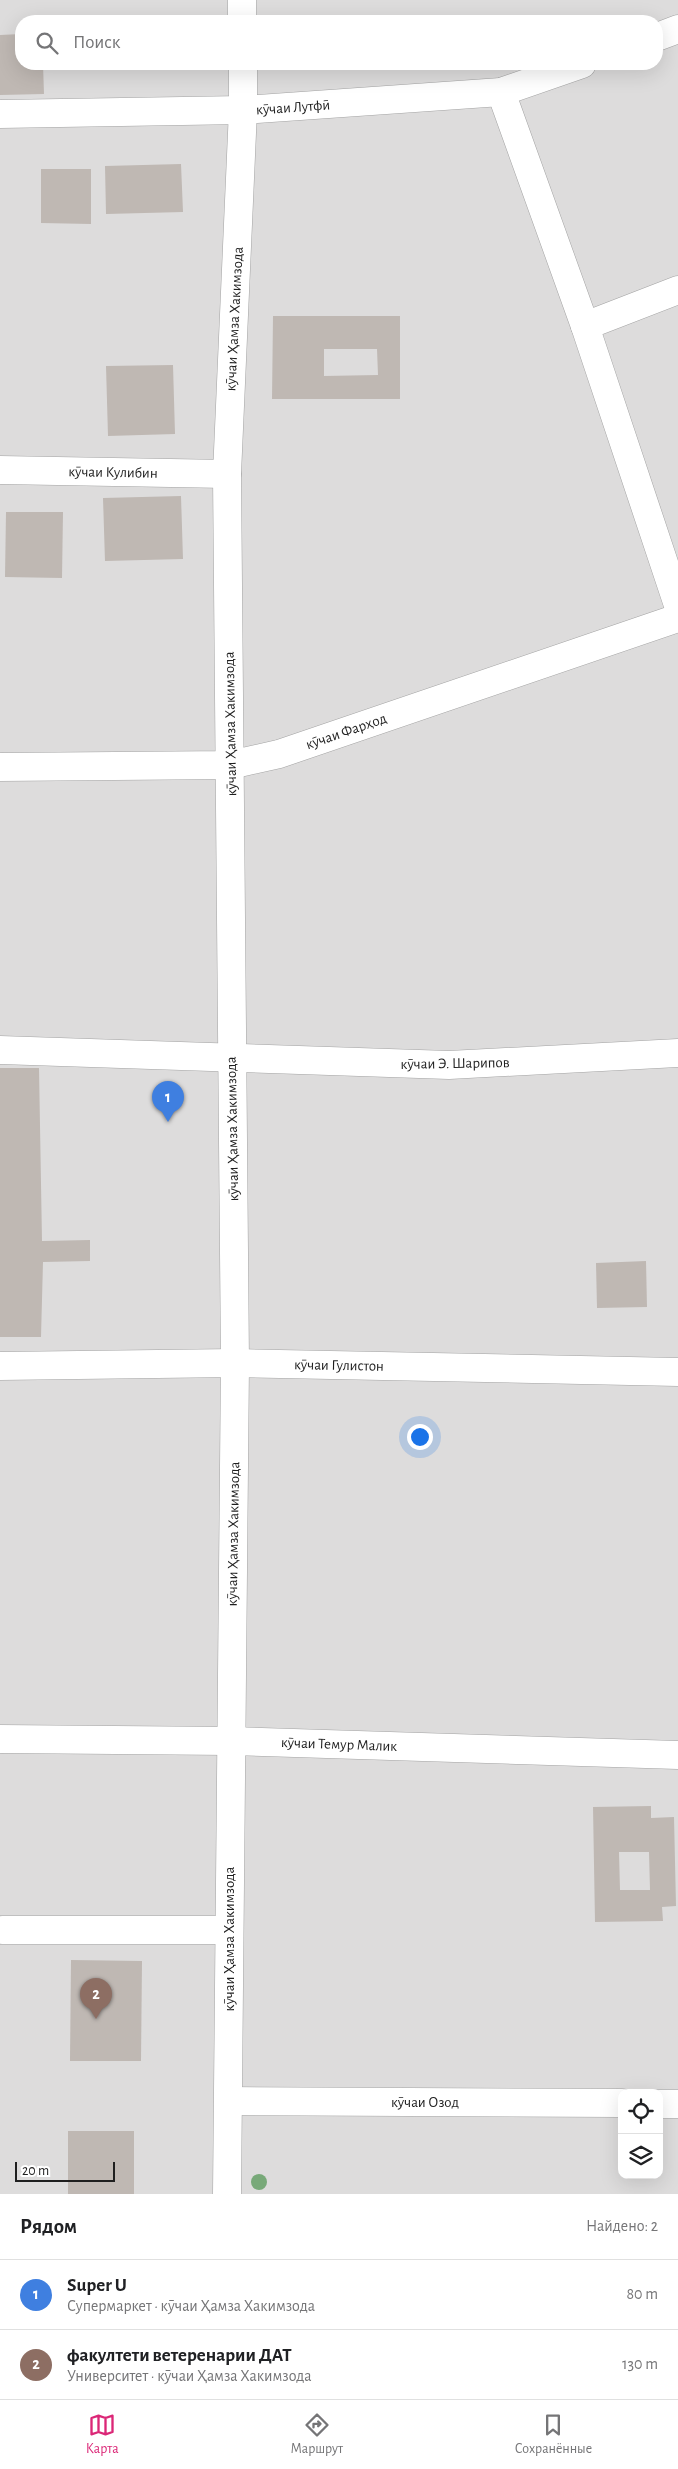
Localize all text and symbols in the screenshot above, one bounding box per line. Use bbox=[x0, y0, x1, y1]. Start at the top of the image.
search box bbox=[15, 15, 663, 70]
icon: search bbox=[33, 29, 61, 57]
text: Поиск bbox=[73, 33, 120, 52]
street label: кӯчаи Лутфӣ bbox=[255, 97, 331, 118]
street label: кӯчаи Ҳамза Хакимзода bbox=[223, 246, 246, 392]
street label: кӯчаи Кулибин bbox=[68, 464, 158, 481]
street label: кӯчаи Ҳамза Хакимзода bbox=[222, 651, 239, 797]
street label: кӯчаи Фарҳод bbox=[304, 711, 389, 752]
street label: кӯчаи Э. Шарипов bbox=[400, 1055, 510, 1072]
street label: кӯчаи Ҳамза Хакимзода bbox=[224, 1056, 241, 1202]
pin: 1 bbox=[152, 1081, 184, 1122]
street label: кӯчаи Гулистон bbox=[294, 1357, 384, 1374]
your location bbox=[407, 1424, 433, 1450]
street label: кӯчаи Ҳамза Хакимзода bbox=[225, 1461, 242, 1607]
street label: кӯчаи Темур Малик bbox=[281, 1735, 398, 1754]
street label: кӯчаи Ҳамза Хакимзода bbox=[222, 1866, 237, 2011]
pin: 2 bbox=[80, 1978, 112, 2019]
map controls bbox=[618, 2089, 663, 2179]
button: locate bbox=[618, 2089, 663, 2134]
street label: кӯчаи Озод bbox=[391, 2095, 459, 2110]
button: layers bbox=[618, 2134, 663, 2179]
scale bar bbox=[15, 2159, 115, 2182]
text: 20 m bbox=[22, 2164, 49, 2178]
text: Рядом bbox=[20, 2216, 77, 2237]
text: Найдено: 2 bbox=[586, 2218, 658, 2234]
text: Super U bbox=[67, 2276, 127, 2295]
text: 1 bbox=[33, 2286, 39, 2302]
text: 80 m bbox=[627, 2286, 658, 2302]
text: Супермаркет · кӯчаи Ҳамза Хакимзода bbox=[67, 2298, 315, 2314]
text: факултети ветеренарии ДАТ bbox=[67, 2346, 292, 2365]
text: 2 bbox=[32, 2356, 40, 2372]
text: 130 m bbox=[622, 2356, 658, 2372]
text: Университет · кӯчаи Ҳамза Хакимзода bbox=[67, 2368, 312, 2384]
tab: Карта bbox=[86, 2411, 119, 2458]
tab: Маршрут bbox=[290, 2411, 343, 2458]
tab: Сохранённые bbox=[515, 2411, 592, 2458]

